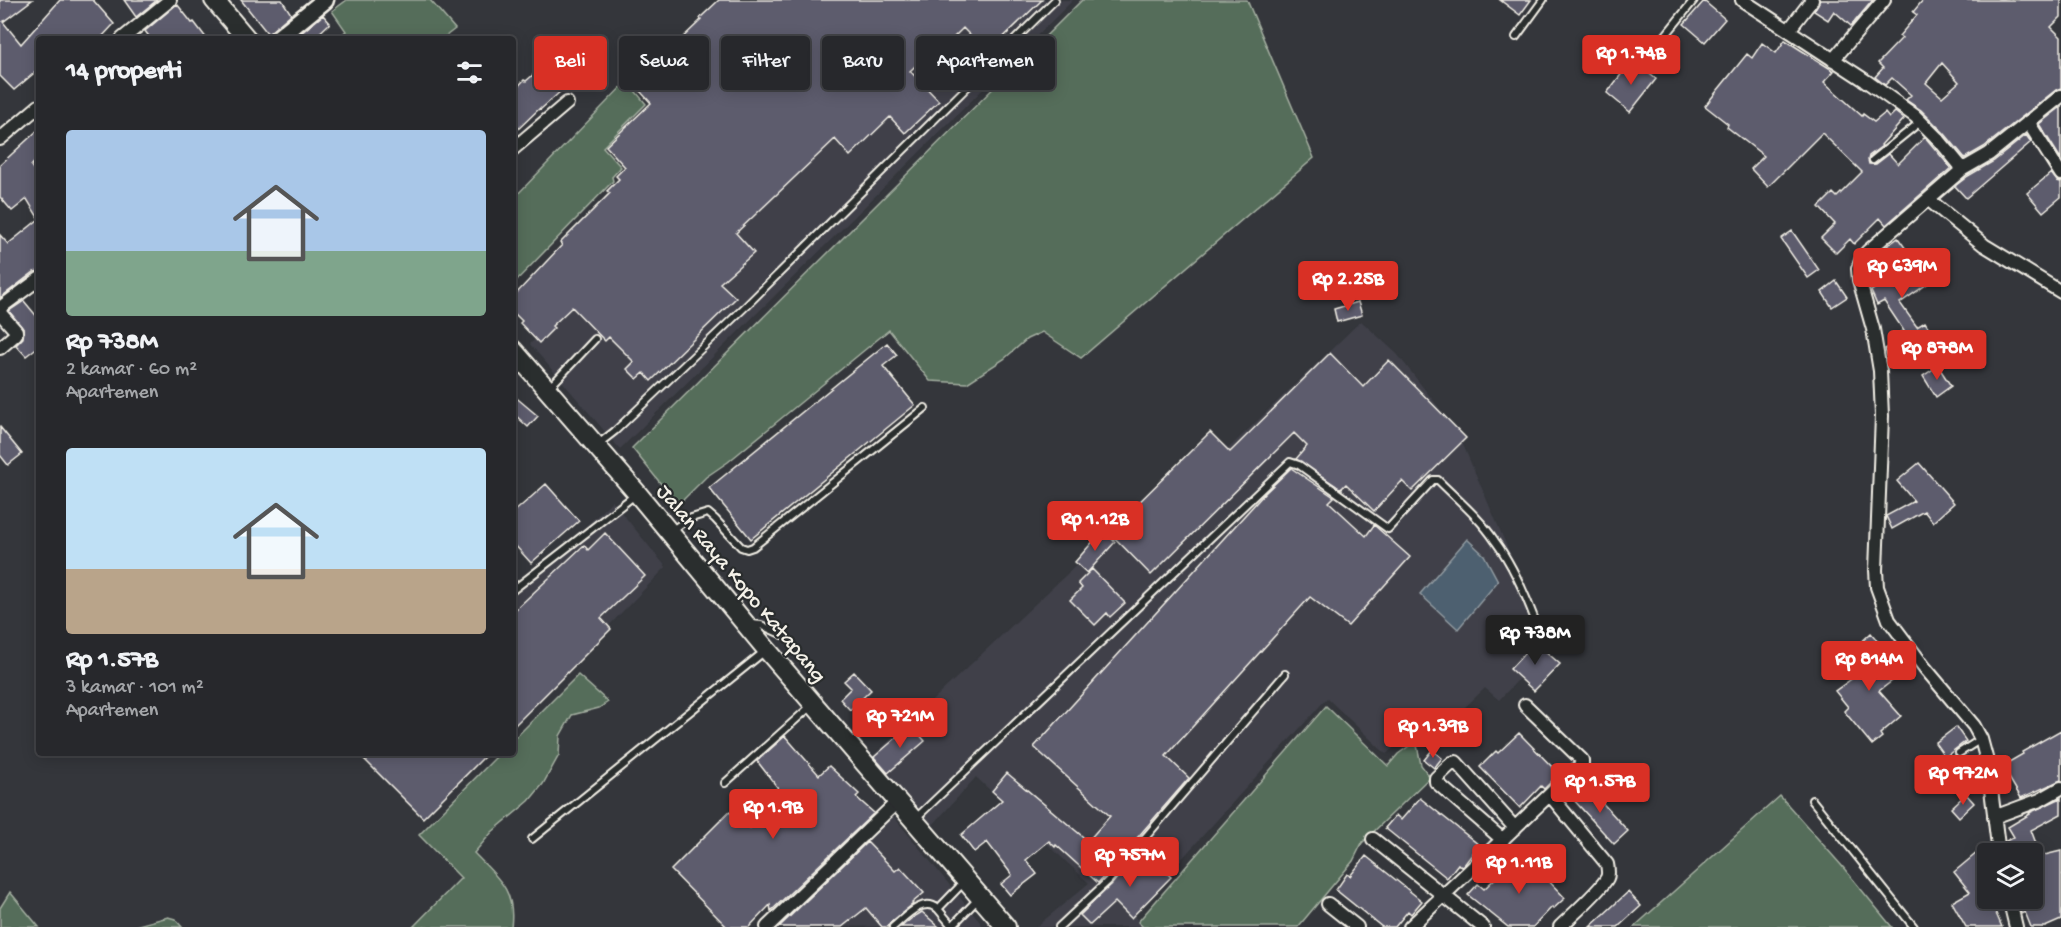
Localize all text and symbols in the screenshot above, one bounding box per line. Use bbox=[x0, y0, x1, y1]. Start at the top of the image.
pin: Rp 1.74B bbox=[1569, 35, 1693, 86]
chip: Beli bbox=[534, 36, 607, 90]
chip: Sewa bbox=[619, 36, 709, 90]
chip: Filter bbox=[721, 36, 810, 90]
chip: Baru bbox=[822, 36, 904, 90]
chip: Apartemen bbox=[916, 36, 1055, 90]
text: Rp 1.74B bbox=[1596, 43, 1666, 66]
icon: filters bbox=[453, 56, 486, 89]
text: 14 properti bbox=[66, 57, 182, 88]
icon: home bbox=[222, 169, 330, 277]
pin: Rp 639M bbox=[1847, 248, 1957, 299]
text: Rp 639M bbox=[1867, 256, 1937, 279]
pin: Rp 2.25B bbox=[1286, 261, 1410, 312]
text: Rp 2.25B bbox=[1312, 269, 1384, 292]
text: Rp 738M bbox=[66, 328, 158, 359]
pin: Rp 878M bbox=[1882, 330, 1992, 381]
text: Rp 878M bbox=[1901, 338, 1973, 361]
text: 2 kamar · 60 m² bbox=[66, 359, 197, 382]
text: Apartemen bbox=[66, 382, 158, 405]
street label: Jalan Raya Kopo Katapang bbox=[649, 480, 831, 689]
icon: home bbox=[222, 487, 330, 595]
pin: Rp 1.12B bbox=[1033, 501, 1157, 552]
text: Rp 1.12B bbox=[1061, 509, 1129, 532]
pin: Rp 738M bbox=[1480, 615, 1590, 666]
text: Rp 738M bbox=[1500, 623, 1570, 646]
pin: Rp 814M bbox=[1814, 641, 1924, 692]
text: Rp 1.57B bbox=[66, 646, 158, 677]
text: Rp 814M bbox=[1835, 649, 1903, 672]
text: 3 kamar · 101 m² bbox=[66, 677, 204, 700]
pin: Rp 721M bbox=[845, 698, 955, 749]
text: Apartemen bbox=[66, 700, 158, 723]
text: Rp 721M bbox=[866, 706, 934, 729]
pin: Rp 1.39B bbox=[1371, 708, 1495, 759]
text: Rp 1.39B bbox=[1398, 716, 1468, 739]
pin: Rp 972M bbox=[1908, 755, 2018, 806]
pin: Rp 1.57B bbox=[1538, 763, 1662, 814]
text: Rp 972M bbox=[1928, 763, 1998, 786]
text: Rp 1.57B bbox=[1565, 771, 1635, 794]
pin: Rp 1.9B bbox=[718, 789, 828, 840]
text: Rp 1.9B bbox=[743, 797, 803, 820]
pin: Rp 757M bbox=[1075, 837, 1185, 888]
map controls bbox=[1977, 843, 2043, 909]
button: layers bbox=[1977, 843, 2043, 909]
pin: Rp 1.11B bbox=[1457, 844, 1581, 895]
text: Rp 757M bbox=[1095, 845, 1165, 868]
text: Rp 1.11B bbox=[1486, 852, 1552, 875]

